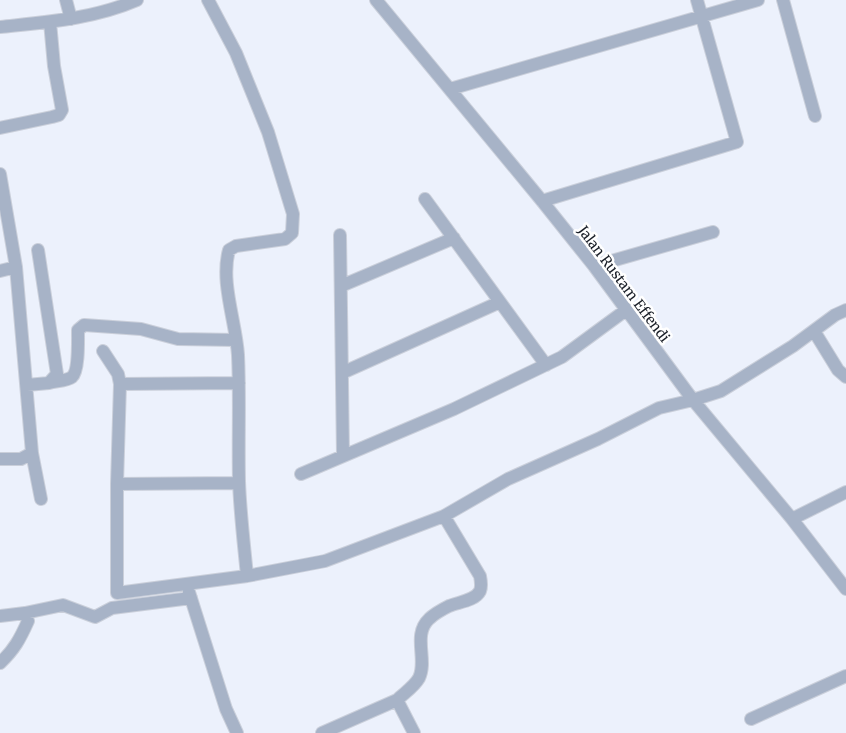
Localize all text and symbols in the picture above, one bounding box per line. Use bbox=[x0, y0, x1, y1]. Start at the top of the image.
street label: Jalan Rustam Effendi bbox=[574, 221, 674, 346]

